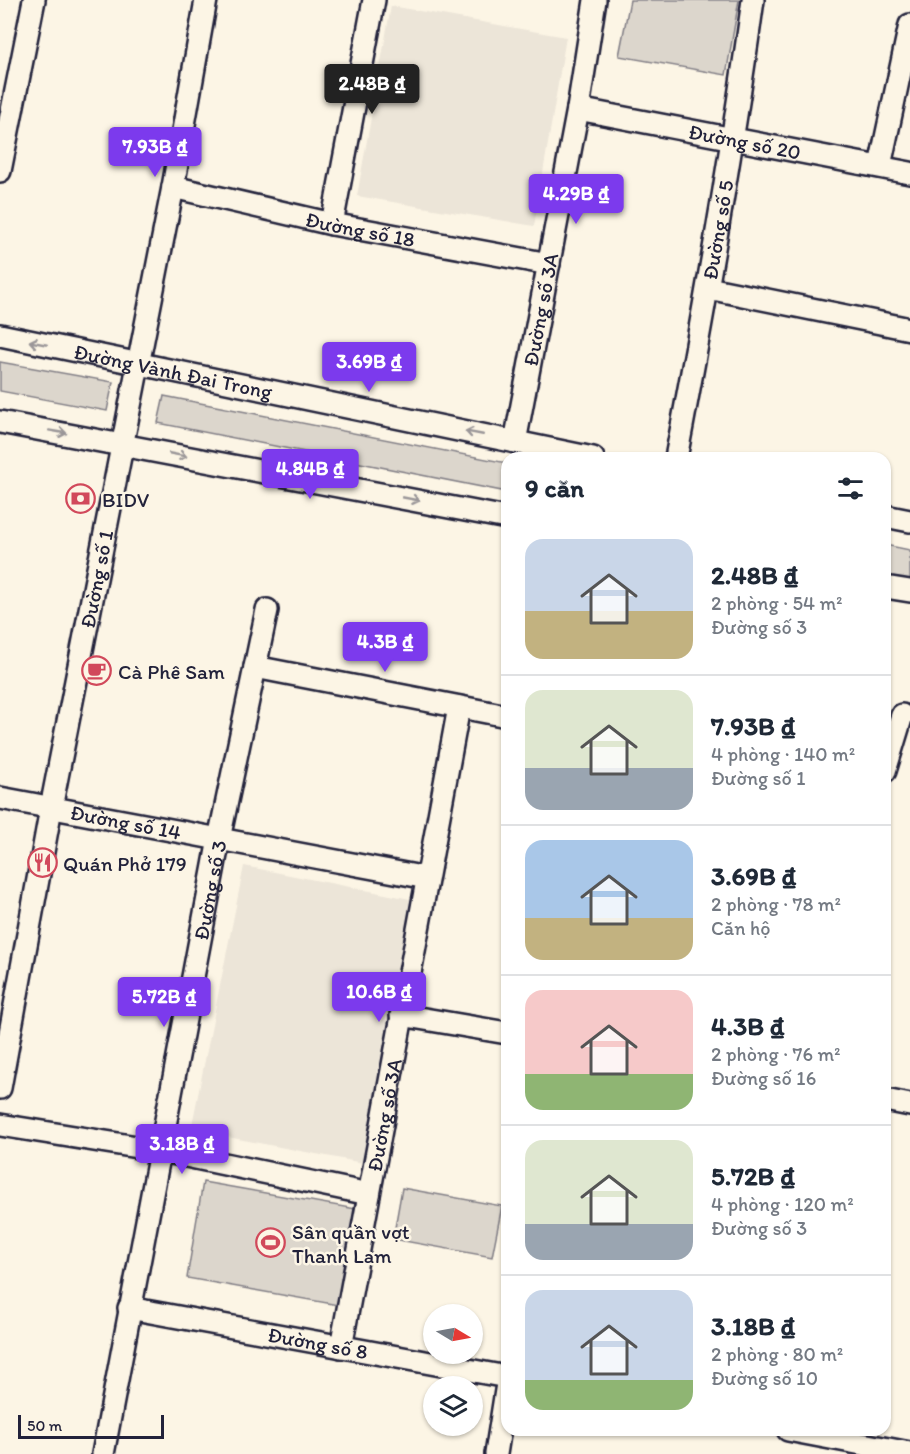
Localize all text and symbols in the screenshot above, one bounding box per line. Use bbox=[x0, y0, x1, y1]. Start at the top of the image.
pin: 2.48B ₫ bbox=[317, 64, 427, 115]
text: 2.48B ₫ bbox=[338, 71, 406, 95]
street label: Đường số 20 bbox=[687, 118, 803, 164]
pin: 7.93B ₫ bbox=[100, 127, 210, 178]
text: 7.93B ₫ bbox=[123, 134, 187, 158]
pin: 4.29B ₫ bbox=[521, 174, 631, 225]
street label: Đường số 5 bbox=[696, 178, 738, 281]
text: 4.29B ₫ bbox=[543, 181, 609, 205]
street label: Đường số 18 bbox=[303, 206, 417, 252]
street label: Đường số 3A bbox=[517, 250, 563, 368]
one-way arrow bbox=[29, 337, 48, 348]
street label: Đường Vành Đai Trong bbox=[72, 338, 275, 404]
pin: 3.69B ₫ bbox=[314, 342, 424, 393]
text: 3.69B ₫ bbox=[336, 349, 402, 373]
one-way arrow bbox=[47, 427, 67, 438]
one-way arrow bbox=[465, 427, 484, 438]
one-way arrow bbox=[168, 449, 187, 460]
pin: 4.84B ₫ bbox=[255, 449, 365, 500]
text: 4.84B ₫ bbox=[276, 456, 344, 480]
text: 9 căn bbox=[525, 472, 584, 504]
icon: filters bbox=[834, 472, 867, 505]
bank icon: BIDV bbox=[65, 483, 97, 515]
place label: BIDV bbox=[102, 487, 150, 512]
one-way arrow bbox=[401, 494, 420, 505]
street label: Đường số 1 bbox=[74, 528, 118, 630]
text: 2.48B ₫ bbox=[711, 559, 798, 591]
icon: home bbox=[573, 563, 645, 635]
text: 2 phòng · 54 m² bbox=[711, 591, 843, 615]
text: Đường số 3 bbox=[711, 615, 807, 639]
pin: 4.3B ₫ bbox=[336, 622, 434, 673]
text: 4.3B ₫ bbox=[357, 629, 413, 653]
cafe icon: Cà Phê Sam bbox=[81, 655, 113, 687]
place label: Cà Phê Sam bbox=[118, 659, 225, 684]
text: 7.93B ₫ bbox=[711, 710, 795, 742]
icon: home bbox=[573, 714, 645, 786]
text: 4 phòng · 140 m² bbox=[711, 742, 855, 766]
text: Đường số 1 bbox=[711, 766, 806, 790]
street label: Đường số 14 bbox=[68, 799, 184, 844]
street label: Đường số 3 bbox=[188, 838, 231, 942]
restaurant icon: Quán Phở 179 bbox=[26, 847, 58, 879]
place label: Quán Phở 179 bbox=[63, 851, 187, 876]
text: 3.69B ₫ bbox=[711, 860, 796, 892]
icon: home bbox=[573, 864, 645, 936]
text: 2 phòng · 78 m² bbox=[711, 892, 841, 916]
text: Căn hộ bbox=[711, 916, 771, 940]
pin: 10.6B ₫ bbox=[324, 972, 434, 1023]
pin: 5.72B ₫ bbox=[109, 977, 219, 1028]
text: 10.6B ₫ bbox=[346, 979, 412, 1003]
text: 5.72B ₫ bbox=[132, 984, 196, 1008]
text: 4.3B ₫ bbox=[711, 1010, 785, 1042]
icon: home bbox=[573, 1014, 645, 1086]
text: 2 phòng · 76 m² bbox=[711, 1042, 841, 1066]
street label: Đường số 3A bbox=[361, 1056, 407, 1174]
text: Đường số 16 bbox=[711, 1066, 816, 1090]
pin: 3.18B ₫ bbox=[127, 1124, 237, 1175]
text: 3.18B ₫ bbox=[150, 1131, 214, 1155]
text: 5.72B ₫ bbox=[711, 1160, 795, 1192]
icon: home bbox=[573, 1164, 645, 1236]
text: 4 phòng · 120 m² bbox=[711, 1192, 854, 1216]
text: Đường số 3 bbox=[711, 1216, 807, 1240]
place label: Sân quần vợt Thanh Lam bbox=[292, 1219, 410, 1268]
sports icon: Sân quần vợt Thanh Lam bbox=[255, 1227, 287, 1259]
north arrow bbox=[423, 1304, 483, 1364]
map controls bbox=[423, 1304, 483, 1436]
text: 3.18B ₫ bbox=[711, 1310, 795, 1342]
icon: home bbox=[573, 1314, 645, 1386]
street label: Đường số 8 bbox=[266, 1321, 370, 1364]
text: 2 phòng · 80 m² bbox=[711, 1342, 843, 1366]
text: Đường số 10 bbox=[711, 1366, 818, 1390]
button: layers bbox=[423, 1376, 483, 1436]
scale bar bbox=[18, 1412, 164, 1440]
text: 50 m bbox=[27, 1416, 62, 1435]

